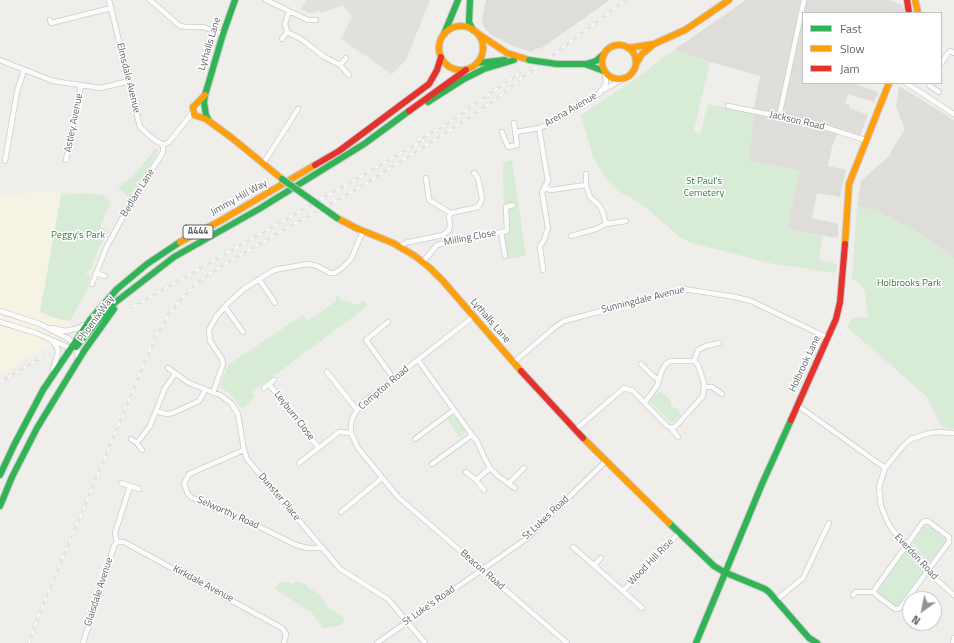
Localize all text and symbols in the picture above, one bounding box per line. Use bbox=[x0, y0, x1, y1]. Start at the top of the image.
legend bbox=[802, 12, 942, 84]
street label: Lythalls Lane bbox=[196, 16, 224, 72]
text: Fast bbox=[840, 19, 862, 38]
text: Slow bbox=[840, 39, 865, 58]
street label: Elmsdale Avenue bbox=[113, 42, 143, 114]
text: Jam bbox=[840, 59, 860, 78]
street label: Arena Avenue bbox=[543, 90, 599, 130]
street label: Astley Avenue bbox=[62, 93, 86, 153]
street label: Jackson Road bbox=[768, 109, 826, 133]
street label: Bedlam Lane bbox=[118, 167, 158, 219]
park label: St Paul's Cemetery bbox=[684, 176, 724, 200]
street label: Jimmy Hill Way bbox=[209, 177, 269, 219]
road number: A444 bbox=[183, 225, 213, 239]
street label: Milling Close bbox=[443, 227, 497, 249]
park label: Peggy's Park bbox=[51, 230, 105, 242]
park label: Holbrooks Park bbox=[877, 278, 941, 290]
street label: Sunningdale Avenue bbox=[600, 284, 686, 316]
street label: Phoenix Way bbox=[75, 293, 117, 345]
street label: Lythalls Lane bbox=[468, 296, 512, 346]
street label: Holbrook Lane bbox=[787, 334, 823, 394]
street label: Compton Road bbox=[356, 363, 412, 413]
street label: Leyburn Close bbox=[271, 389, 317, 443]
street label: Dunster Place bbox=[256, 471, 302, 523]
street label: St Lukes Road bbox=[520, 493, 572, 543]
street label: Selworthy Road bbox=[195, 494, 261, 532]
street label: Everdon Road bbox=[892, 532, 940, 582]
street label: Wood Hill Rise bbox=[626, 536, 676, 588]
street label: Beacon Road bbox=[457, 547, 507, 593]
street label: Glaisdale Avenue bbox=[82, 556, 116, 628]
street label: Kirkdale Avenue bbox=[171, 563, 235, 605]
street label: St Luke's Road bbox=[400, 584, 458, 628]
north arrow bbox=[902, 591, 942, 631]
text: N bbox=[908, 611, 924, 629]

